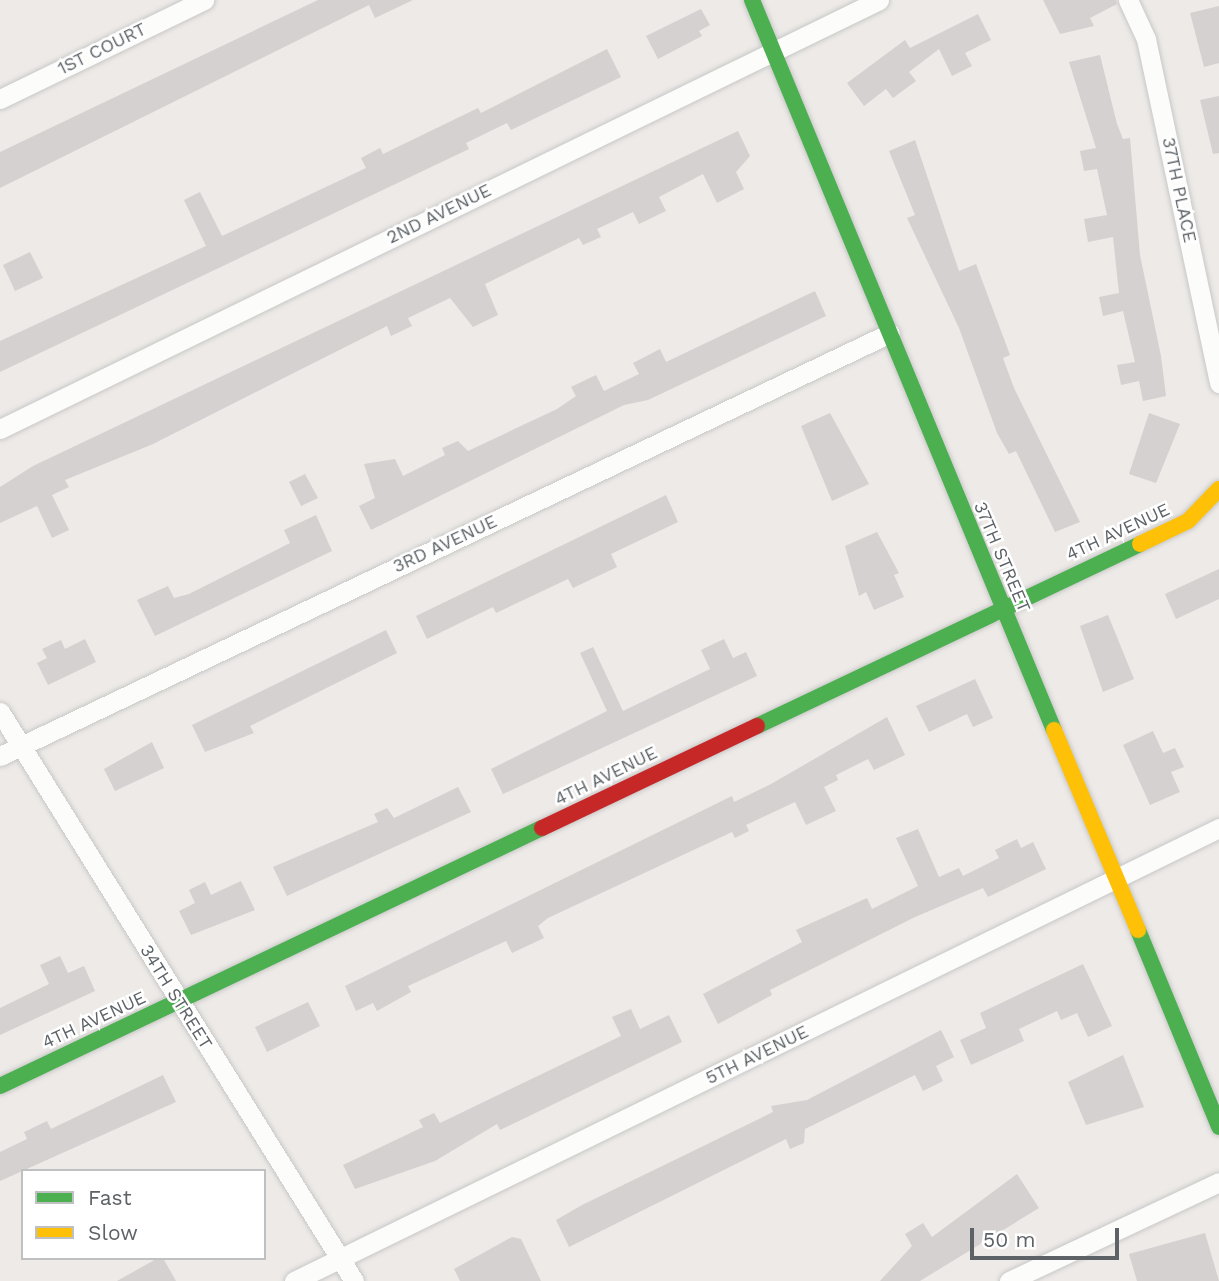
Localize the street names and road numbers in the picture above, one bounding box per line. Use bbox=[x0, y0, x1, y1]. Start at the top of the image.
street label: 1ST COURT bbox=[54, 18, 150, 80]
street label: 37TH PLACE bbox=[1157, 135, 1201, 245]
street label: 2ND AVENUE bbox=[383, 179, 495, 249]
street label: 4TH AVENUE bbox=[1063, 498, 1173, 566]
street label: 37TH STREET bbox=[969, 499, 1035, 615]
street label: 3RD AVENUE bbox=[389, 510, 501, 578]
street label: 4TH AVENUE bbox=[551, 742, 661, 810]
street label: 34TH STREET bbox=[135, 941, 217, 1053]
street label: 4TH AVENUE bbox=[39, 986, 149, 1054]
street label: 5TH AVENUE bbox=[702, 1021, 812, 1089]

